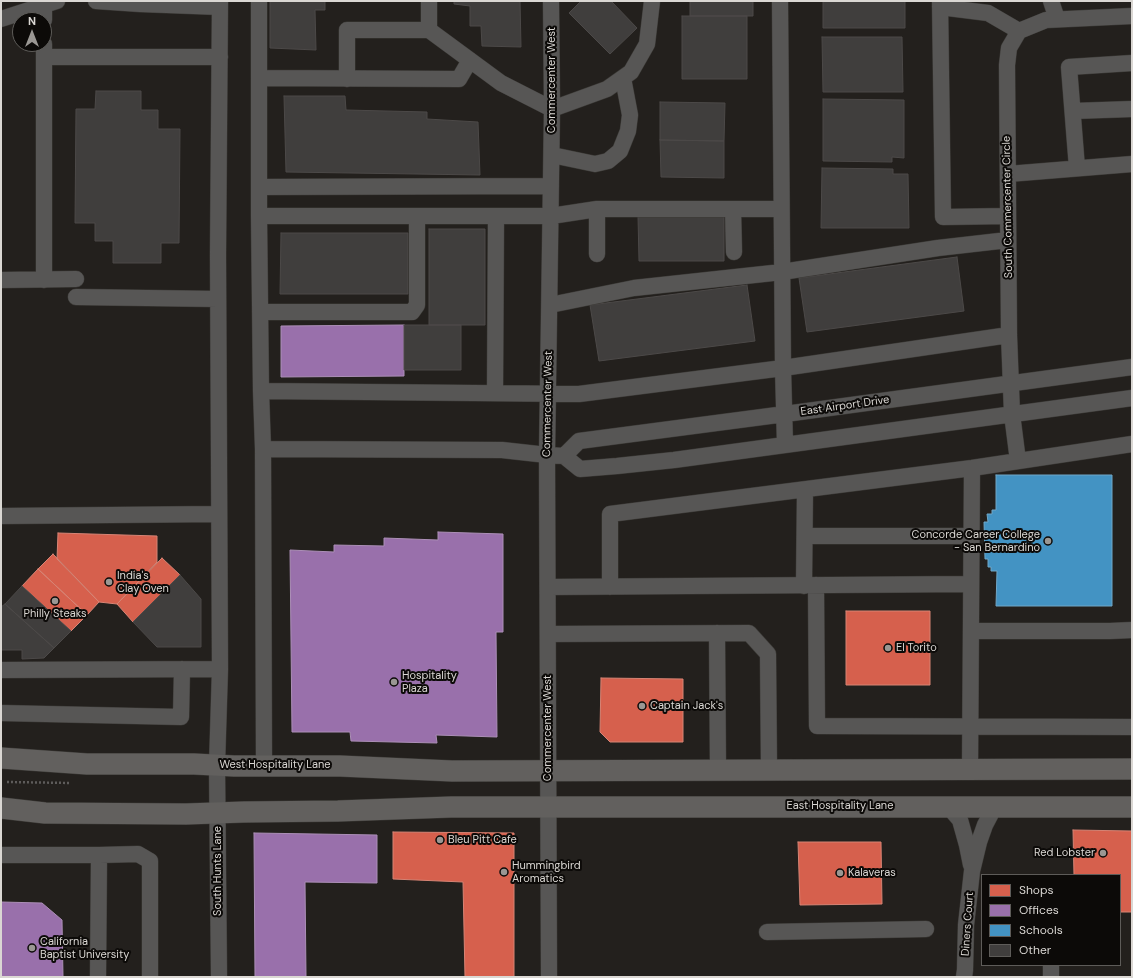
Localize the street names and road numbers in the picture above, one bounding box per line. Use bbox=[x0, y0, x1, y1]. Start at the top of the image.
street label: Commercenter West bbox=[545, 27, 559, 133]
street label: South Commercenter Circle bbox=[1000, 136, 1016, 278]
street label: Commercenter West bbox=[540, 351, 556, 457]
street label: East Airport Drive bbox=[800, 393, 890, 419]
street label: Commercenter West bbox=[541, 675, 555, 781]
street label: West Hospitality Lane bbox=[219, 758, 331, 772]
street label: East Hospitality Lane bbox=[787, 799, 893, 813]
street label: South Hunts Lane bbox=[211, 826, 225, 916]
street label: Diners Court bbox=[959, 891, 977, 957]

